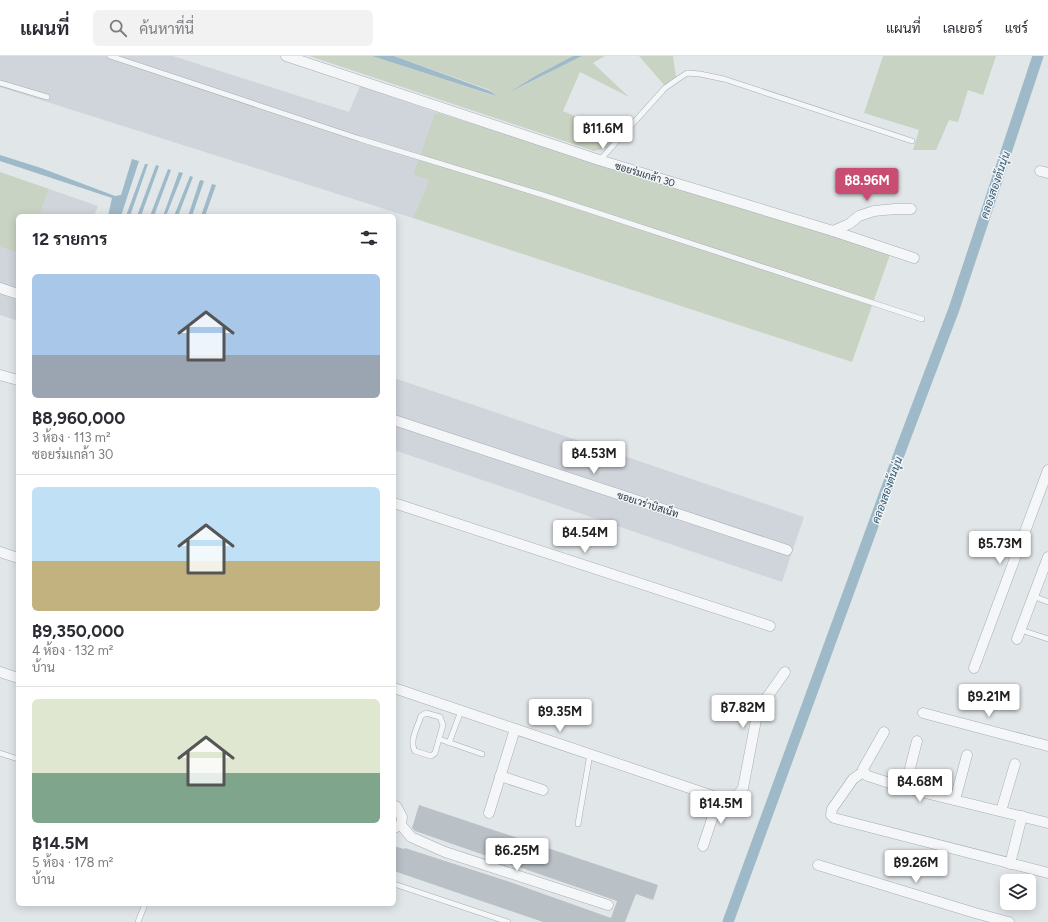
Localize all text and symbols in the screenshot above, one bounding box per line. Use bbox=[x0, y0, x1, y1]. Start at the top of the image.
search box bbox=[93, 10, 373, 46]
text: แผนที่ bbox=[20, 17, 69, 40]
icon: search bbox=[107, 17, 129, 39]
text: ค้นหาที่นี่ bbox=[139, 20, 194, 38]
text: แผนที่ bbox=[886, 20, 921, 37]
text: เลเยอร์ bbox=[943, 20, 983, 37]
text: แชร์ bbox=[1005, 20, 1028, 37]
pin: ฿11.6M bbox=[570, 116, 636, 150]
text: ฿11.6M bbox=[583, 121, 623, 136]
water label: คลองสองต้นนุ่น bbox=[977, 150, 1015, 221]
street label: ซอยร่มเกล้า 30 bbox=[613, 159, 677, 190]
pin: ฿8.96M bbox=[834, 168, 900, 202]
text: ฿8.96M bbox=[844, 173, 890, 188]
icon: filters bbox=[358, 227, 380, 249]
text: 12 รายการ bbox=[32, 229, 107, 249]
icon: home bbox=[170, 300, 242, 372]
text: ฿8,960,000 bbox=[32, 408, 125, 428]
text: 3 ห้อง · 113 m² bbox=[32, 430, 111, 445]
pin: ฿4.53M bbox=[561, 441, 627, 475]
text: ฿4.53M bbox=[571, 446, 617, 461]
text: ซอยร่มเกล้า 30 bbox=[32, 447, 113, 462]
water label: คลองสองต้นนุ่น bbox=[868, 455, 907, 526]
street label: ซอยเวร่าบิสเน็ท bbox=[615, 487, 681, 521]
icon: home bbox=[170, 513, 242, 585]
pin: ฿4.54M bbox=[552, 520, 618, 554]
text: ฿4.54M bbox=[562, 525, 608, 540]
pin: ฿5.73M bbox=[967, 531, 1033, 565]
text: ฿5.73M bbox=[978, 536, 1022, 551]
text: ฿9,350,000 bbox=[32, 621, 124, 641]
text: 4 ห้อง · 132 m² bbox=[32, 643, 113, 658]
text: บ้าน bbox=[32, 660, 55, 675]
pin: ฿9.21M bbox=[956, 684, 1022, 718]
text: ฿9.21M bbox=[968, 689, 1010, 704]
pin: ฿7.82M bbox=[710, 695, 776, 729]
pin: ฿9.35M bbox=[527, 699, 593, 733]
text: ฿7.82M bbox=[721, 700, 765, 715]
text: ฿9.35M bbox=[538, 704, 582, 719]
icon: home bbox=[170, 725, 242, 797]
pin: ฿4.68M bbox=[887, 769, 953, 803]
text: ฿4.68M bbox=[897, 774, 943, 789]
pin: ฿14.5M bbox=[688, 791, 754, 825]
text: ฿14.5M bbox=[699, 796, 743, 811]
text: ฿14.5M bbox=[32, 833, 89, 853]
pin: ฿6.25M bbox=[484, 838, 550, 872]
text: ฿6.25M bbox=[495, 843, 539, 858]
pin: ฿9.26M bbox=[883, 850, 949, 884]
text: 5 ห้อง · 178 m² bbox=[32, 855, 114, 870]
text: ฿9.26M bbox=[894, 855, 938, 870]
text: บ้าน bbox=[32, 872, 55, 887]
map controls bbox=[1000, 874, 1036, 910]
button: layers bbox=[1000, 874, 1036, 910]

